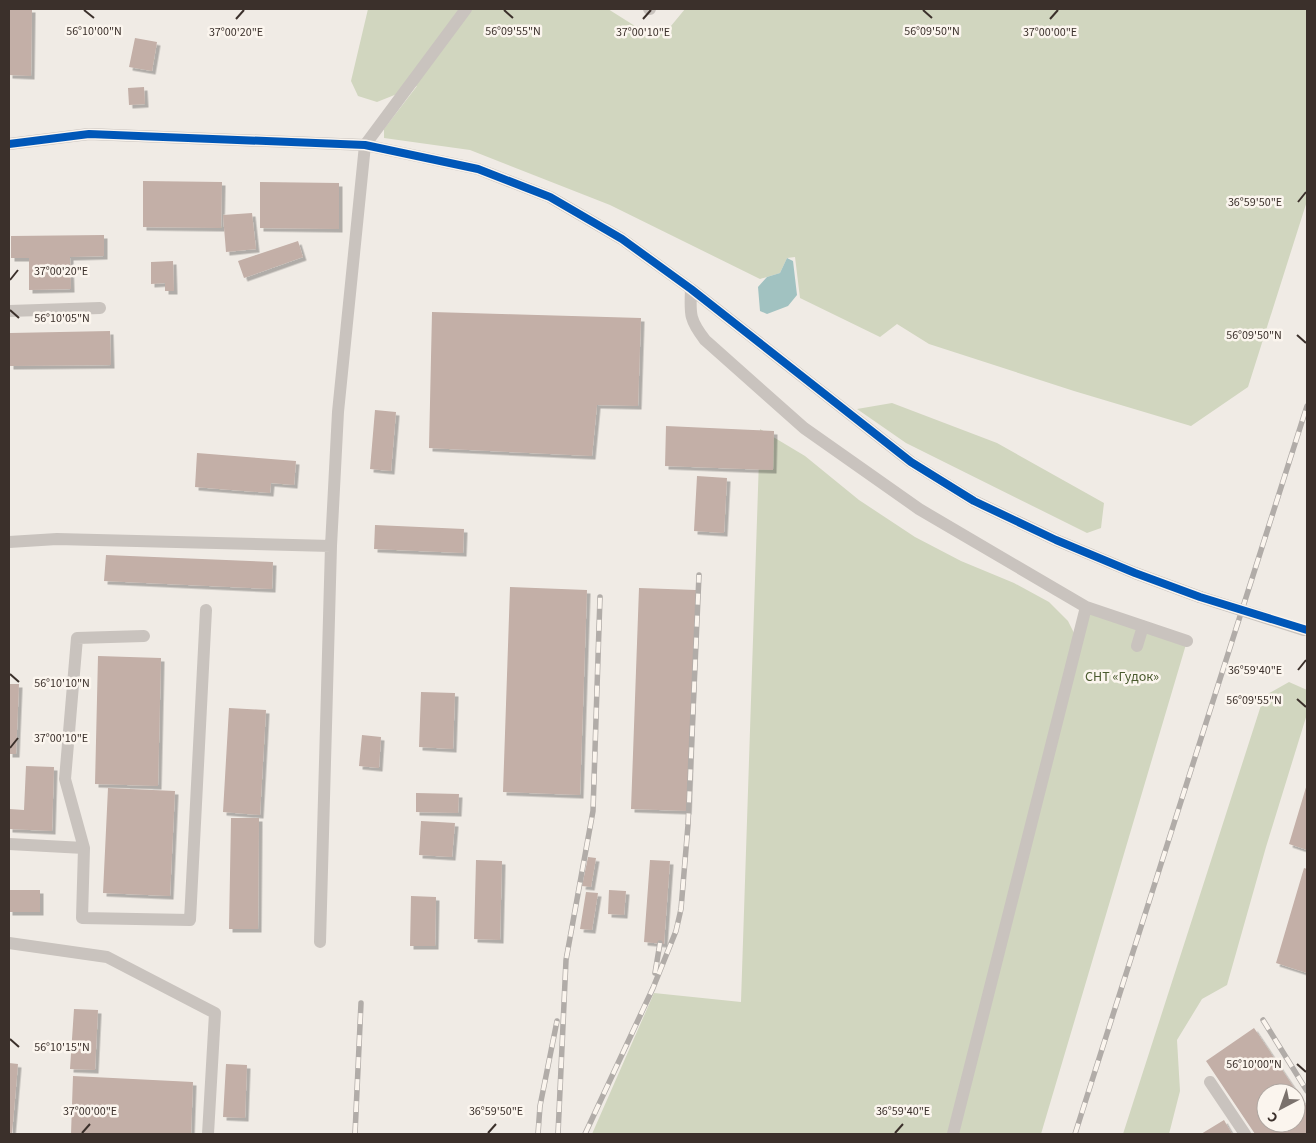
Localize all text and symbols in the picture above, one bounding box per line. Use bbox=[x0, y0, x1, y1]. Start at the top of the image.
text: 56°10'00"N bbox=[66, 23, 122, 40]
text: 56°09'55"N bbox=[485, 23, 541, 40]
text: 56°09'50"N bbox=[904, 23, 960, 40]
text: 37°00'20"E bbox=[209, 24, 263, 41]
text: 37°00'10"E bbox=[616, 24, 670, 41]
text: 37°00'00"E bbox=[1023, 24, 1077, 41]
text: 36°59'50"E bbox=[1228, 194, 1282, 211]
text: 37°00'20"E bbox=[34, 263, 88, 280]
text: 56°10'05"N bbox=[34, 310, 90, 327]
text: 56°09'50"N bbox=[1226, 327, 1282, 344]
text: 36°59'40"E bbox=[1228, 662, 1282, 679]
park label: СНТ «Гудок» bbox=[1085, 667, 1159, 687]
text: 56°10'10"N bbox=[34, 675, 90, 692]
text: 56°09'55"N bbox=[1226, 692, 1282, 709]
text: 37°00'10"E bbox=[34, 730, 88, 747]
text: 56°10'15"N bbox=[34, 1039, 90, 1056]
text: 56°10'00"N bbox=[1226, 1056, 1282, 1073]
north arrow bbox=[1256, 1083, 1306, 1133]
text: 37°00'00"E bbox=[63, 1103, 117, 1120]
text: 36°59'50"E bbox=[469, 1103, 523, 1120]
text: 36°59'40"E bbox=[876, 1103, 930, 1120]
text: С bbox=[1263, 1107, 1283, 1127]

